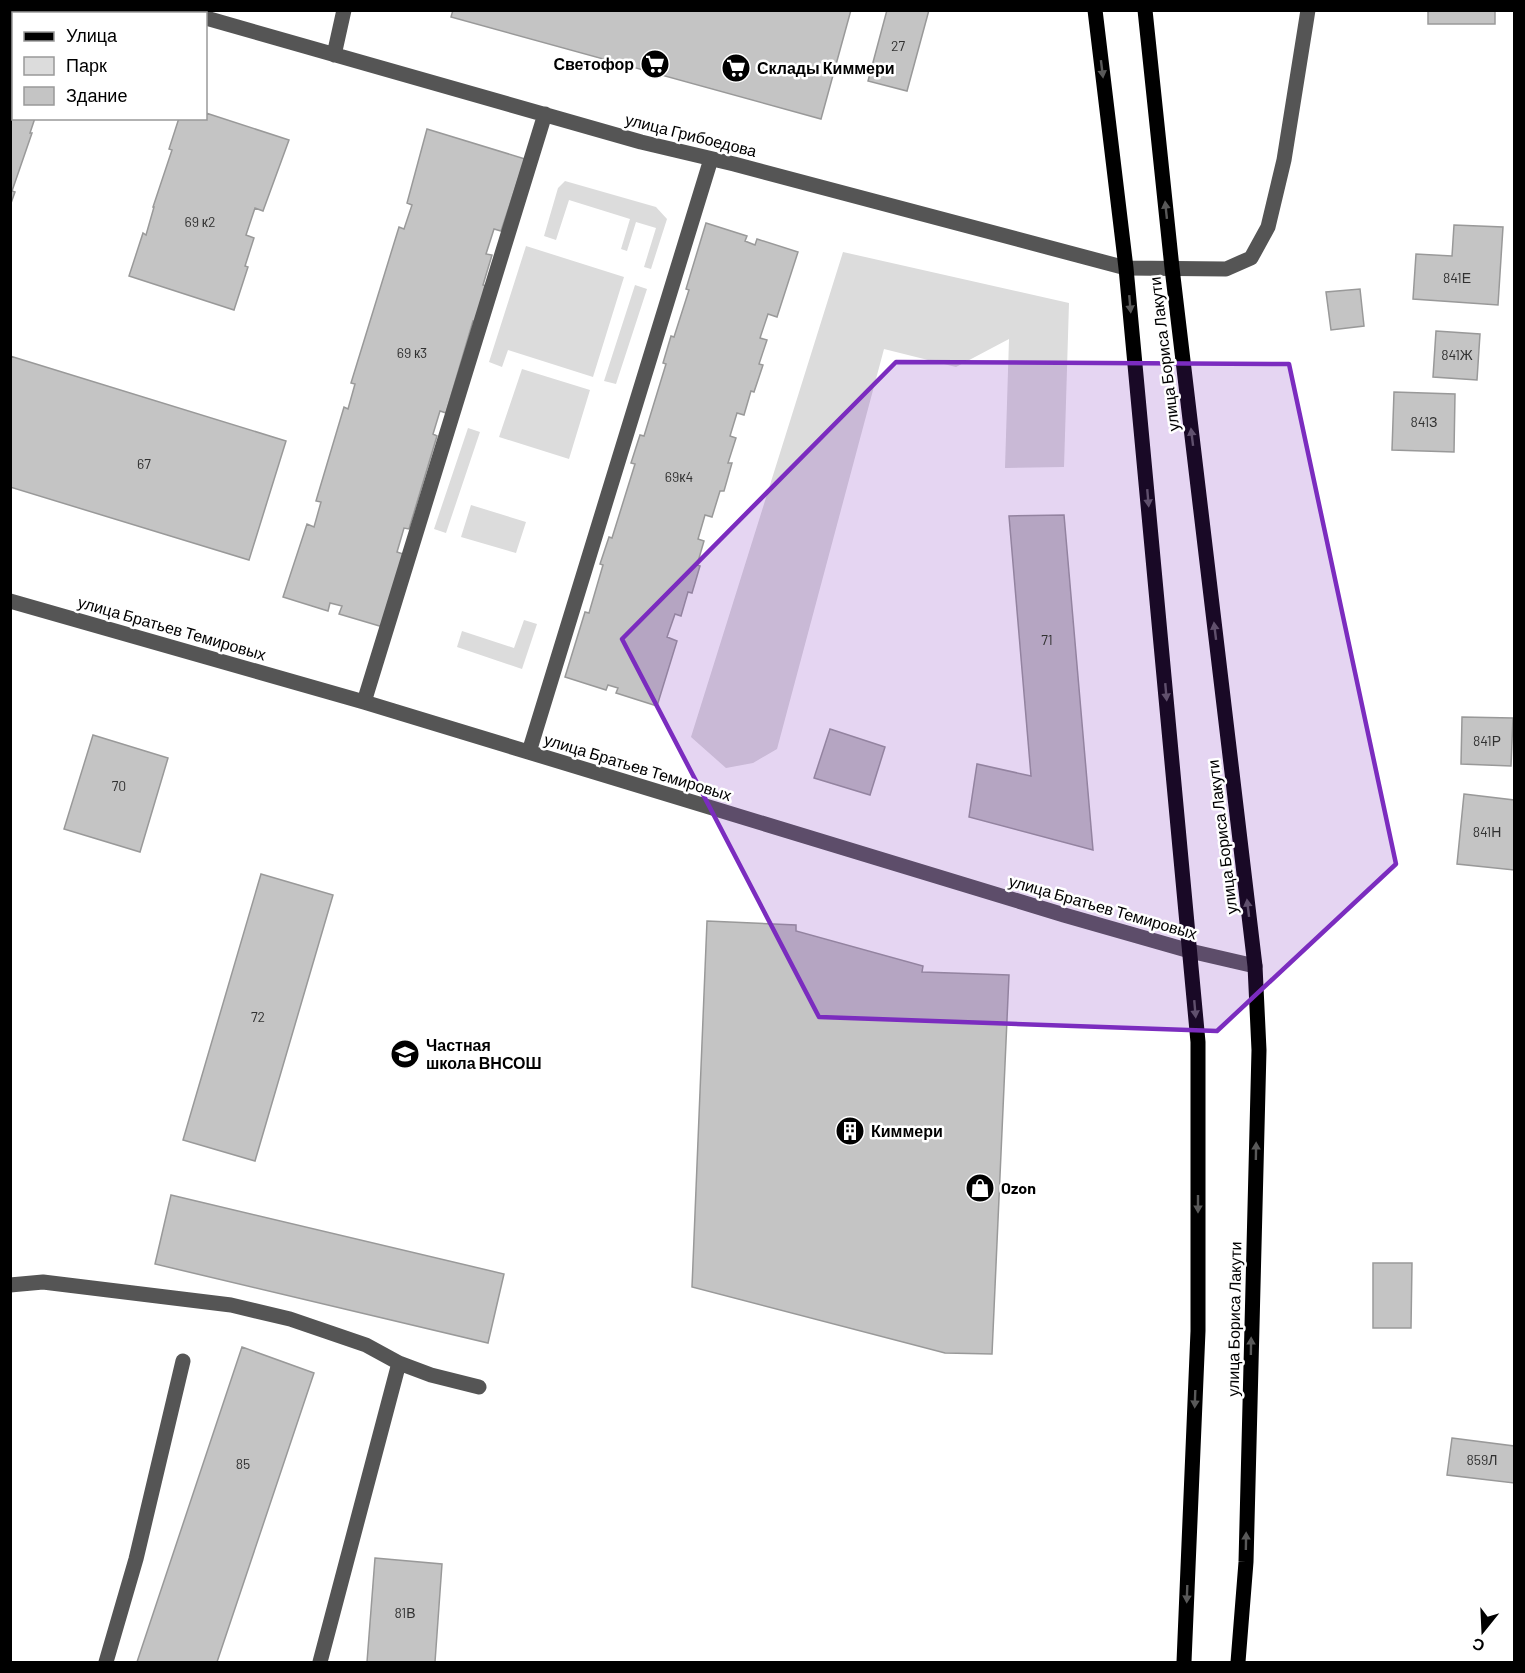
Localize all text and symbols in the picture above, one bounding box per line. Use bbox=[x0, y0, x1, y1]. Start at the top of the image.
legend bbox=[12, 12, 207, 120]
text: Улица bbox=[66, 24, 118, 46]
house number: 27 bbox=[891, 37, 905, 54]
supermarket icon: Светофор bbox=[639, 48, 671, 80]
supermarket icon: Склады Киммери bbox=[720, 52, 752, 84]
text: Парк bbox=[66, 54, 107, 76]
place label: Светофор bbox=[553, 54, 634, 73]
place label: Склады Киммери bbox=[757, 58, 895, 77]
one-way arrow bbox=[1098, 59, 1107, 78]
text: Здание bbox=[66, 84, 127, 106]
street label: улица Грибоедова bbox=[623, 109, 759, 160]
one-way arrow bbox=[1161, 200, 1171, 219]
house number: 69 к2 bbox=[185, 213, 215, 230]
house number: 841Е bbox=[1443, 269, 1471, 286]
street label: улица Бориса Лакути bbox=[1145, 276, 1182, 432]
one-way arrow bbox=[1125, 295, 1135, 314]
house number: 69 к3 bbox=[397, 344, 427, 361]
house number: 841Ж bbox=[1441, 346, 1473, 363]
house number: 841З bbox=[1410, 413, 1438, 430]
one-way arrow bbox=[1188, 427, 1197, 446]
house number: 67 bbox=[137, 455, 151, 472]
house number: 69к4 bbox=[665, 468, 693, 485]
one-way arrow bbox=[1143, 489, 1153, 508]
street label: улица Братьев Темировых bbox=[76, 592, 268, 664]
one-way arrow bbox=[1211, 621, 1220, 640]
house number: 71 bbox=[1041, 631, 1053, 648]
one-way arrow bbox=[1161, 683, 1171, 702]
street label: улица Братьев Темировых bbox=[542, 729, 734, 804]
house number: 841Р bbox=[1473, 732, 1501, 749]
street label: улица Бориса Лакути bbox=[1203, 759, 1240, 915]
house number: 70 bbox=[112, 777, 126, 794]
house number: 841Н bbox=[1473, 823, 1501, 840]
street label: улица Братьев Темировых bbox=[1007, 871, 1199, 943]
one-way arrow bbox=[1244, 898, 1253, 917]
one-way arrow bbox=[1190, 1000, 1200, 1019]
house number: 72 bbox=[251, 1008, 265, 1025]
place label: Частная школа ВНСОШ bbox=[426, 1035, 542, 1072]
school or university icon: Частная школа ВНСОШ bbox=[389, 1038, 421, 1070]
building icon: Киммери bbox=[834, 1115, 866, 1147]
place label: Киммери bbox=[871, 1121, 943, 1140]
one-way arrow bbox=[1251, 1142, 1261, 1161]
shop icon: Ozon bbox=[964, 1172, 996, 1204]
place label: Ozon bbox=[1001, 1178, 1036, 1197]
one-way arrow bbox=[1193, 1195, 1203, 1214]
street label: улица Бориса Лакути bbox=[1223, 1241, 1244, 1397]
one-way arrow bbox=[1246, 1337, 1256, 1356]
one-way arrow bbox=[1191, 1390, 1200, 1409]
house number: 859Л bbox=[1467, 1451, 1497, 1468]
house number: 85 bbox=[236, 1455, 250, 1472]
one-way arrow bbox=[1241, 1532, 1251, 1551]
one-way arrow bbox=[1182, 1584, 1191, 1603]
north arrow bbox=[1453, 1601, 1513, 1661]
house number: 81В bbox=[394, 1604, 416, 1621]
text: С bbox=[1469, 1635, 1487, 1657]

